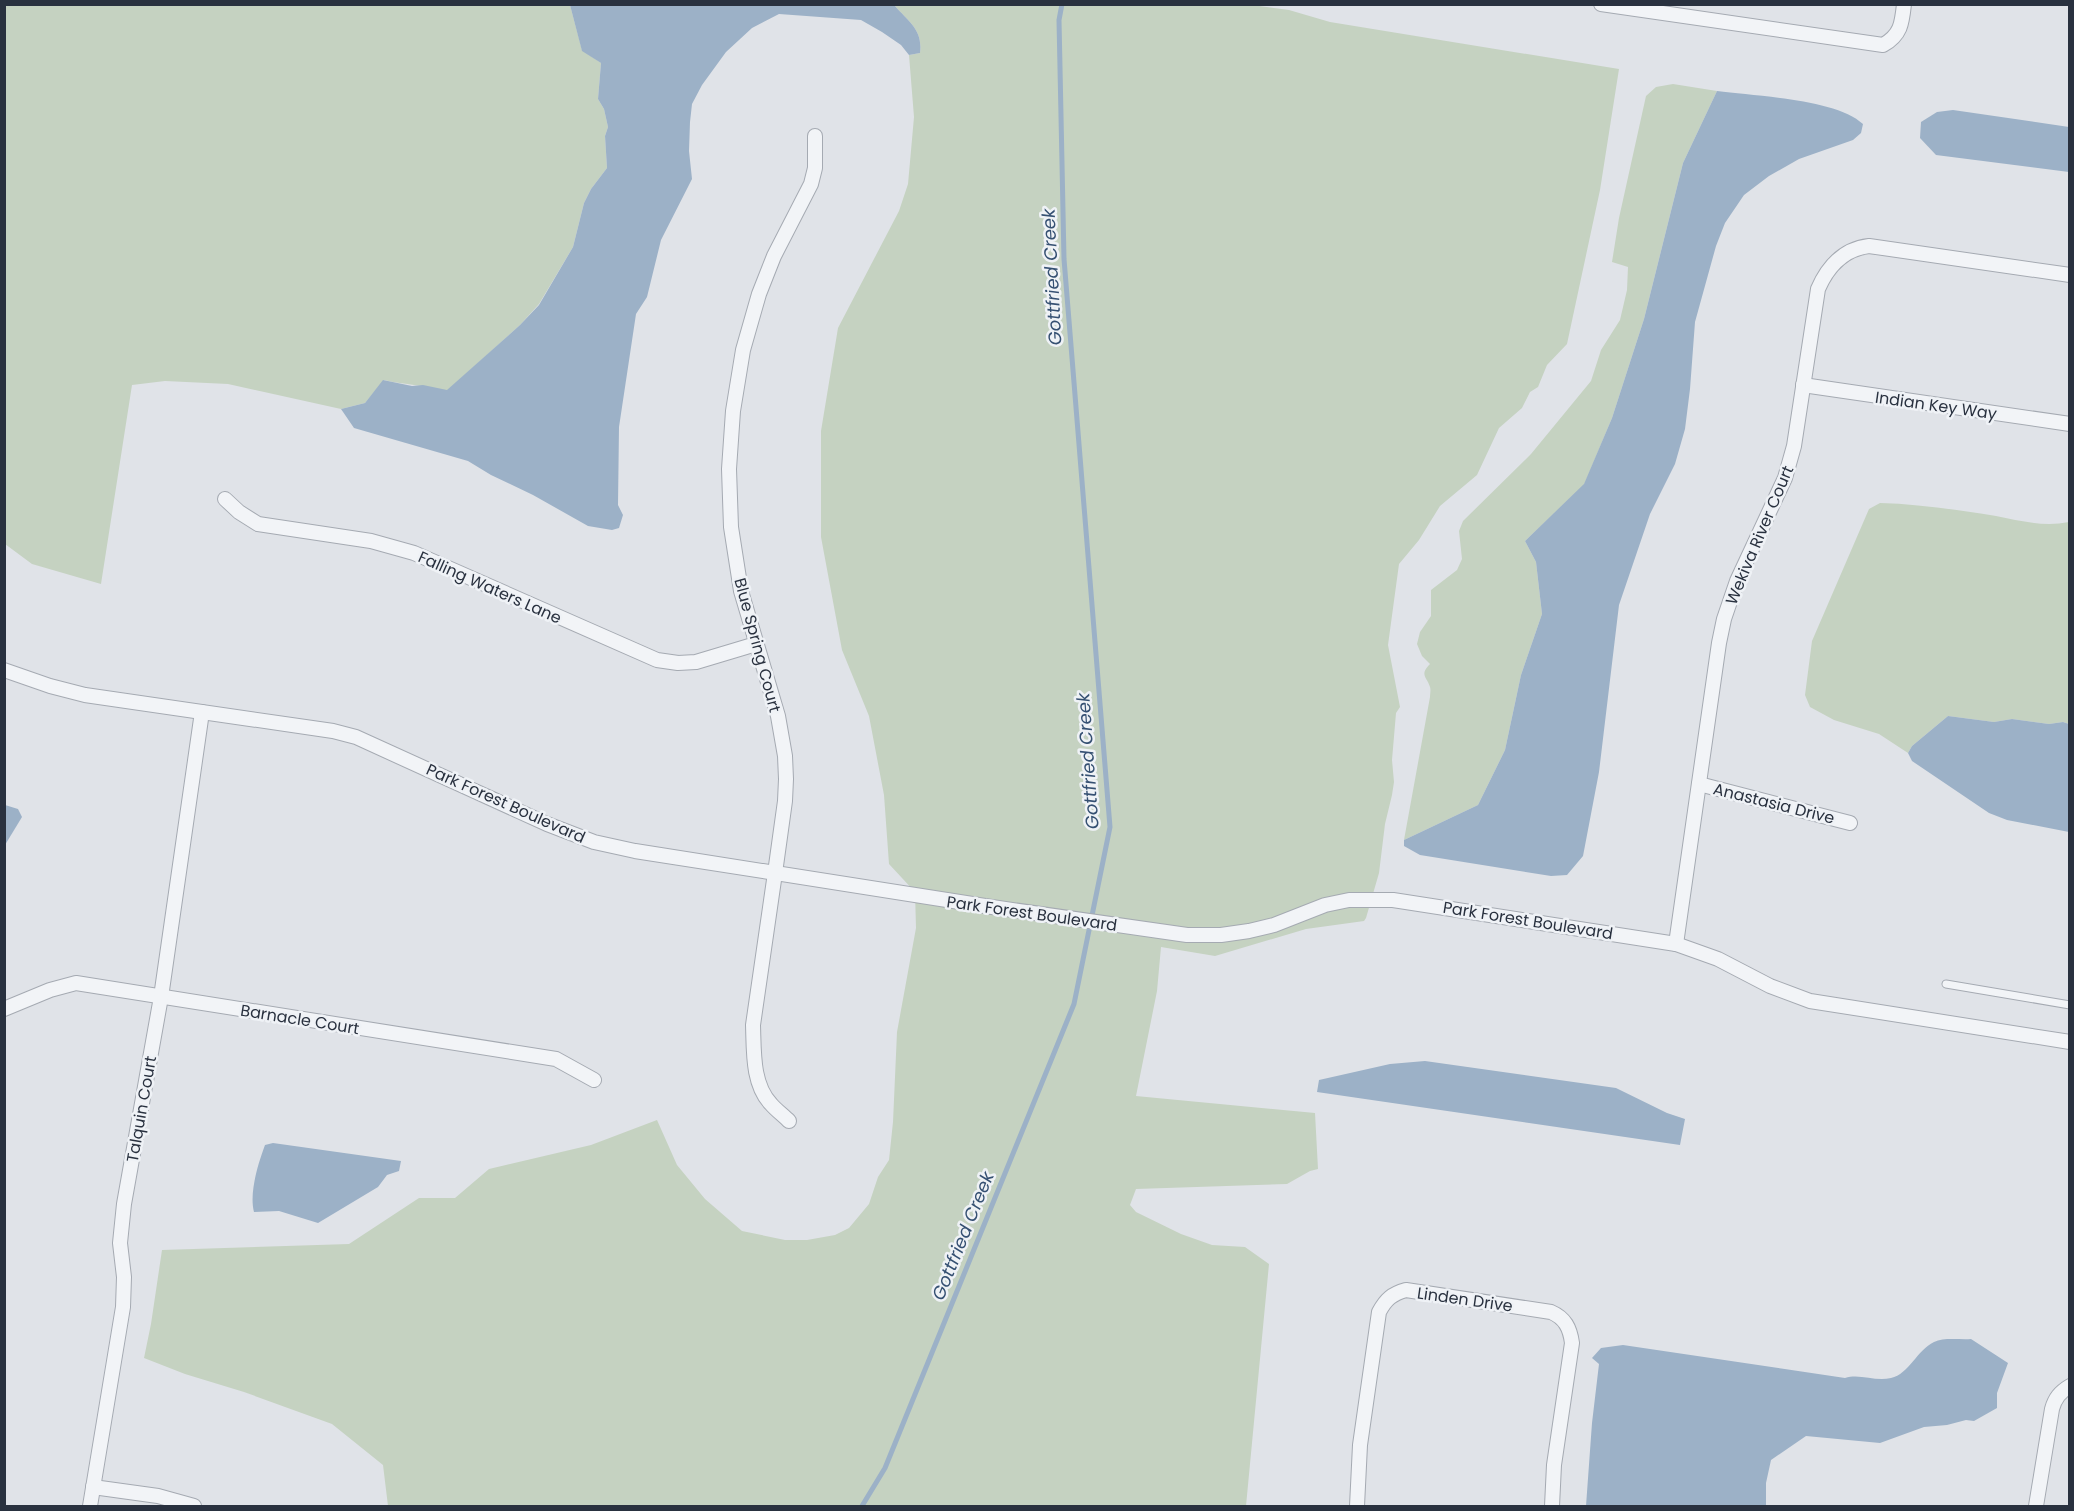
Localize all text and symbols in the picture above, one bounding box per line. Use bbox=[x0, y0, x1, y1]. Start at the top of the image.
water label: Gottfried Creek bbox=[1035, 207, 1068, 346]
street label: Indian Key Way bbox=[1874, 386, 1998, 425]
street label: Wekiva River Court bbox=[1720, 462, 1799, 608]
street label: Falling Waters Lane bbox=[414, 545, 565, 629]
street label: Blue Spring Court bbox=[729, 575, 787, 715]
water label: Gottfried Creek bbox=[1070, 691, 1105, 830]
street label: Park Forest Boulevard bbox=[423, 758, 589, 849]
street label: Anastasia Drive bbox=[1711, 777, 1837, 830]
street label: Park Forest Boulevard bbox=[945, 890, 1119, 937]
street label: Park Forest Boulevard bbox=[1441, 896, 1615, 945]
street label: Barnacle Court bbox=[239, 999, 361, 1040]
street label: Talquin Court bbox=[121, 1054, 162, 1164]
water label: Gottfried Creek bbox=[925, 1167, 1000, 1304]
street label: Linden Drive bbox=[1416, 1281, 1514, 1318]

